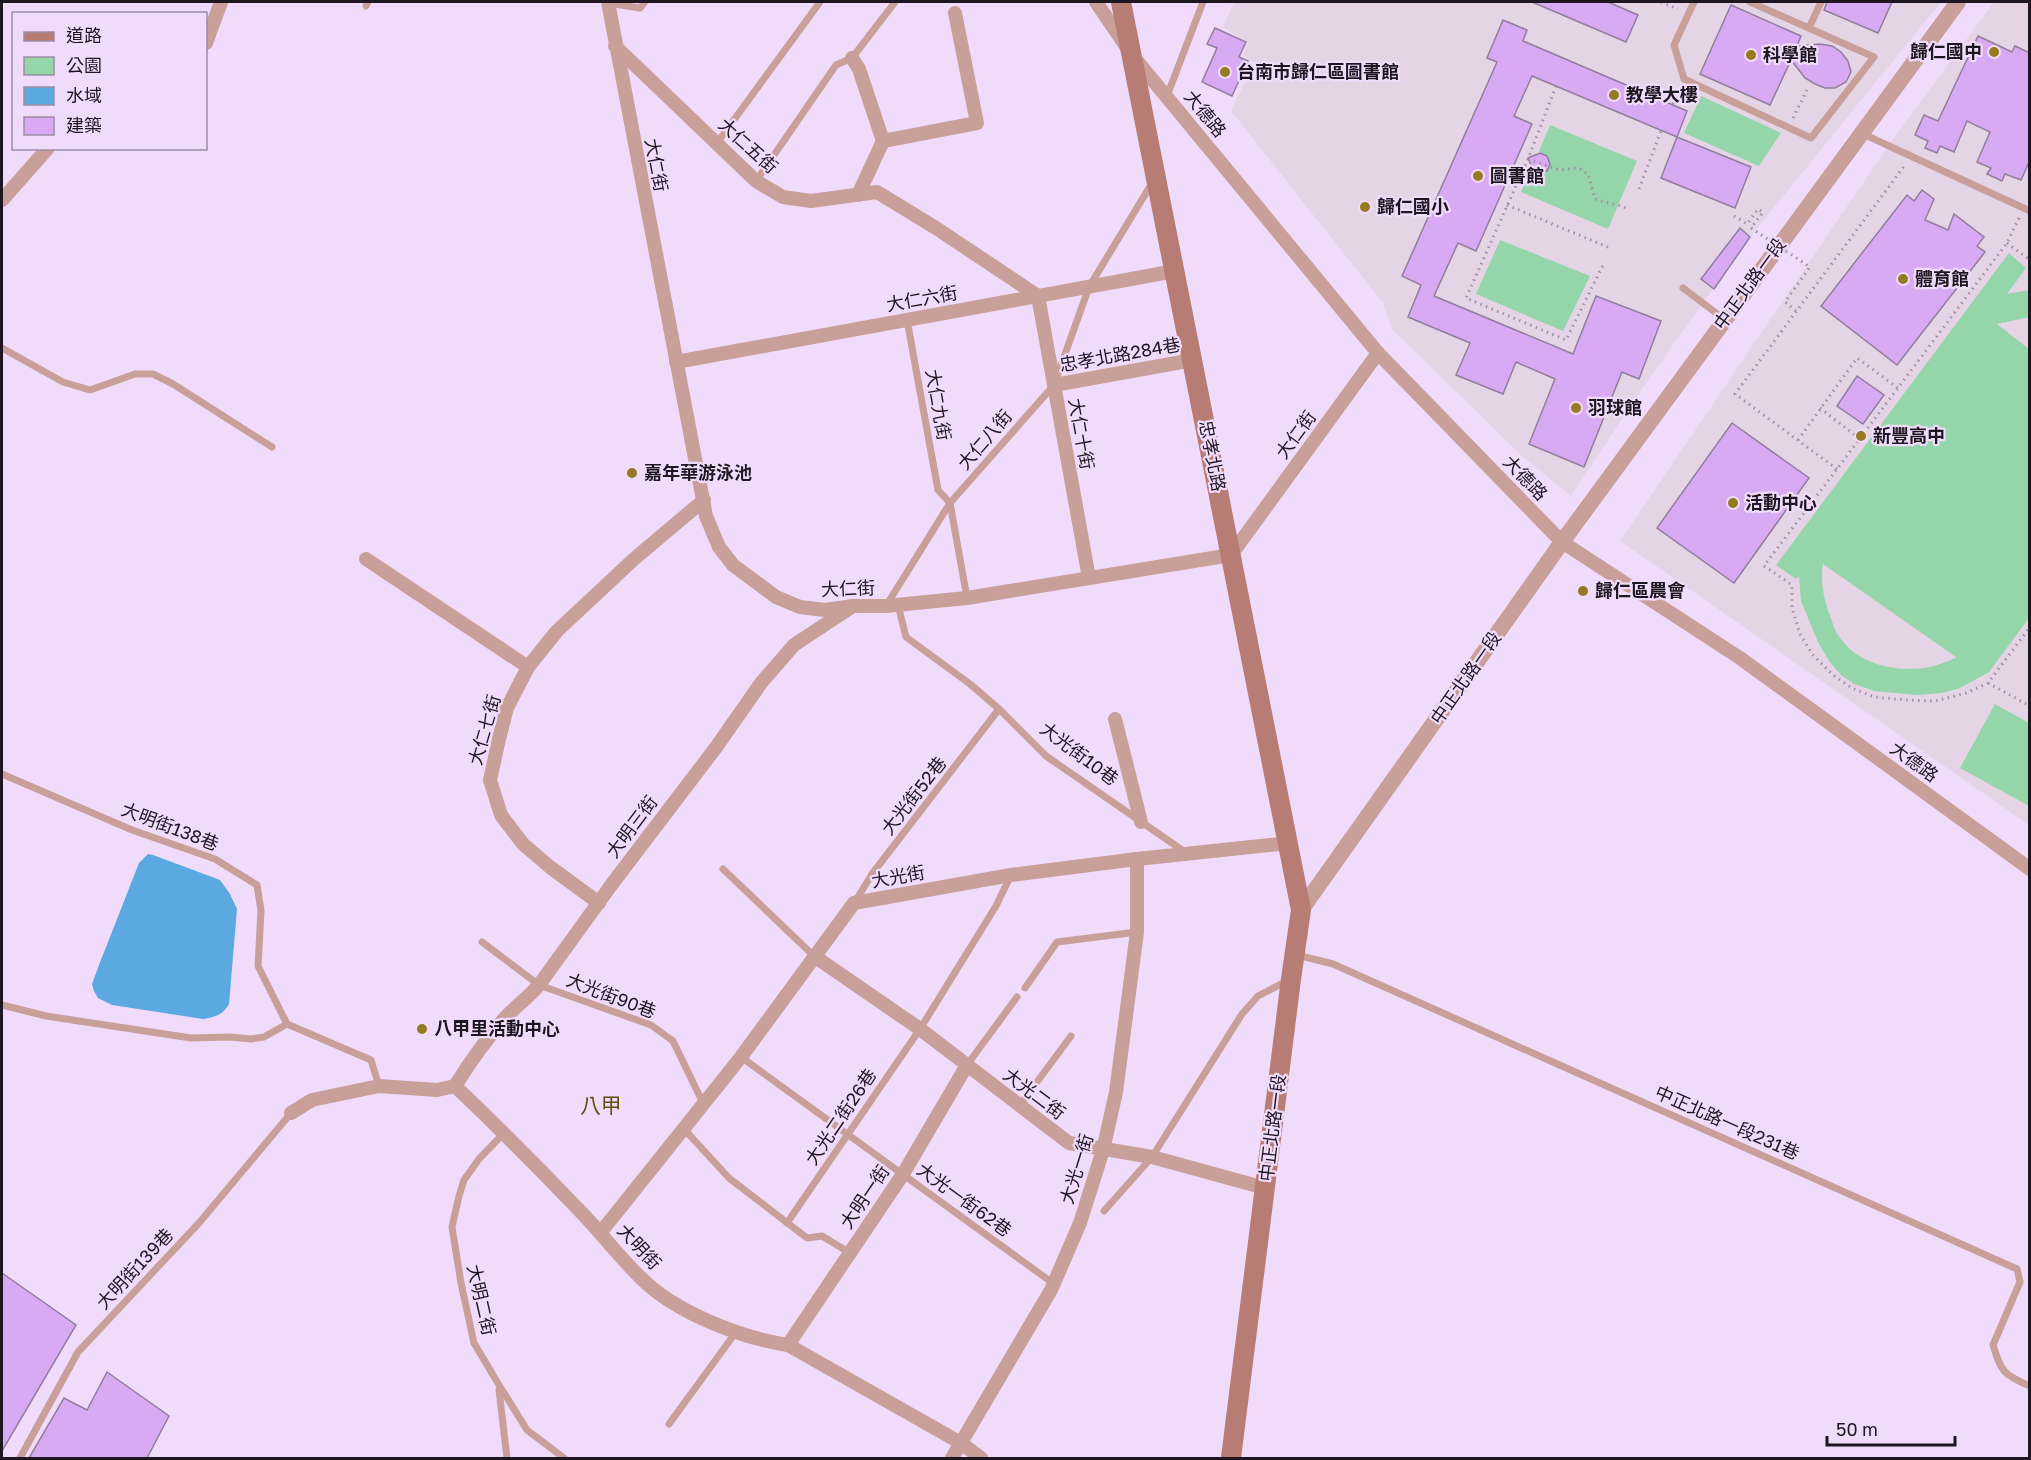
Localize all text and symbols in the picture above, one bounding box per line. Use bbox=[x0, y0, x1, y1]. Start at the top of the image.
legend bbox=[12, 12, 207, 150]
text: 道路 bbox=[66, 24, 102, 46]
place label: 歸仁國中 bbox=[1910, 40, 1982, 62]
place label: 科學館 bbox=[1763, 43, 1817, 65]
marker: 歸仁國中 bbox=[1987, 45, 2001, 59]
marker: 科學館 bbox=[1744, 48, 1758, 62]
text: 公園 bbox=[66, 54, 102, 76]
place label: 台南市歸仁區圖書館 bbox=[1237, 60, 1399, 82]
marker: 台南市歸仁區圖書館 bbox=[1218, 65, 1232, 79]
place label: 教學大樓 bbox=[1626, 83, 1698, 105]
text: 水域 bbox=[66, 84, 102, 106]
street label: 大德路 bbox=[1180, 85, 1231, 141]
marker: 教學大樓 bbox=[1607, 88, 1621, 102]
street label: 大仁五街 bbox=[715, 113, 783, 178]
text: 建築 bbox=[66, 114, 102, 136]
street label: 大仁街 bbox=[641, 136, 673, 193]
place label: 圖書館 bbox=[1490, 164, 1544, 186]
marker: 圖書館 bbox=[1471, 169, 1485, 183]
place label: 歸仁國小 bbox=[1377, 195, 1449, 217]
marker: 歸仁國小 bbox=[1358, 200, 1372, 214]
street label: 中正北路一段 bbox=[1709, 233, 1790, 334]
place label: 體育館 bbox=[1915, 267, 1969, 289]
marker: 體育館 bbox=[1896, 272, 1910, 286]
street label: 大仁六街 bbox=[884, 281, 959, 315]
street label: 忠孝北路284巷 bbox=[1058, 333, 1182, 375]
street label: 大仁九街 bbox=[922, 367, 956, 442]
street label: 大仁十街 bbox=[1065, 396, 1099, 471]
place label: 羽球館 bbox=[1588, 396, 1642, 418]
marker: 羽球館 bbox=[1569, 401, 1583, 415]
street label: 大仁八街 bbox=[952, 405, 1016, 474]
street label: 大仁街 bbox=[1270, 406, 1320, 463]
street label: 忠孝北路 bbox=[1195, 418, 1231, 493]
place label: 新豐高中 bbox=[1873, 424, 1945, 446]
marker: 新豐高中 bbox=[1854, 429, 1868, 443]
street label: 大德路 bbox=[1499, 450, 1552, 504]
place label: 嘉年華游泳池 bbox=[644, 461, 752, 483]
marker: 嘉年華游泳池 bbox=[625, 466, 639, 480]
place label: 活動中心 bbox=[1745, 491, 1817, 513]
marker: 活動中心 bbox=[1726, 496, 1740, 510]
street label: 大仁街 bbox=[821, 576, 875, 600]
place label: 歸仁區農會 bbox=[1595, 579, 1686, 601]
marker: 歸仁區農會 bbox=[1576, 584, 1590, 598]
street label: 中正北路一段 bbox=[1425, 627, 1505, 728]
street label: 大仁七街 bbox=[464, 692, 505, 767]
street label: 大光街10巷 bbox=[1036, 717, 1123, 790]
street label: 大德路 bbox=[1886, 736, 1943, 786]
street label: 大光街52巷 bbox=[876, 752, 950, 839]
street label: 大明三街 bbox=[601, 791, 662, 862]
street label: 大明街138巷 bbox=[119, 797, 222, 855]
street label: 大光街 bbox=[869, 860, 926, 892]
street label: 大光街90巷 bbox=[564, 968, 659, 1022]
place label: 八甲里活動中心 bbox=[434, 1017, 560, 1039]
marker: 八甲里活動中心 bbox=[415, 1022, 429, 1036]
street label: 大光二街 bbox=[999, 1063, 1070, 1124]
street label: 大光二街26巷 bbox=[800, 1064, 880, 1169]
street label: 中正北路一段 bbox=[1255, 1073, 1290, 1183]
street label: 中正北路一段231巷 bbox=[1652, 1080, 1803, 1164]
district label: 八甲 bbox=[580, 1092, 622, 1118]
street label: 大光一街 bbox=[1055, 1131, 1097, 1206]
street label: 大光一街62巷 bbox=[913, 1158, 1016, 1241]
street label: 大明一街 bbox=[835, 1160, 893, 1232]
street label: 大明街 bbox=[613, 1219, 666, 1274]
street label: 大明街139巷 bbox=[91, 1223, 177, 1313]
street label: 大明二街 bbox=[463, 1262, 501, 1337]
scale bar bbox=[1827, 1409, 1954, 1447]
text: 50 m bbox=[1836, 1418, 1878, 1440]

